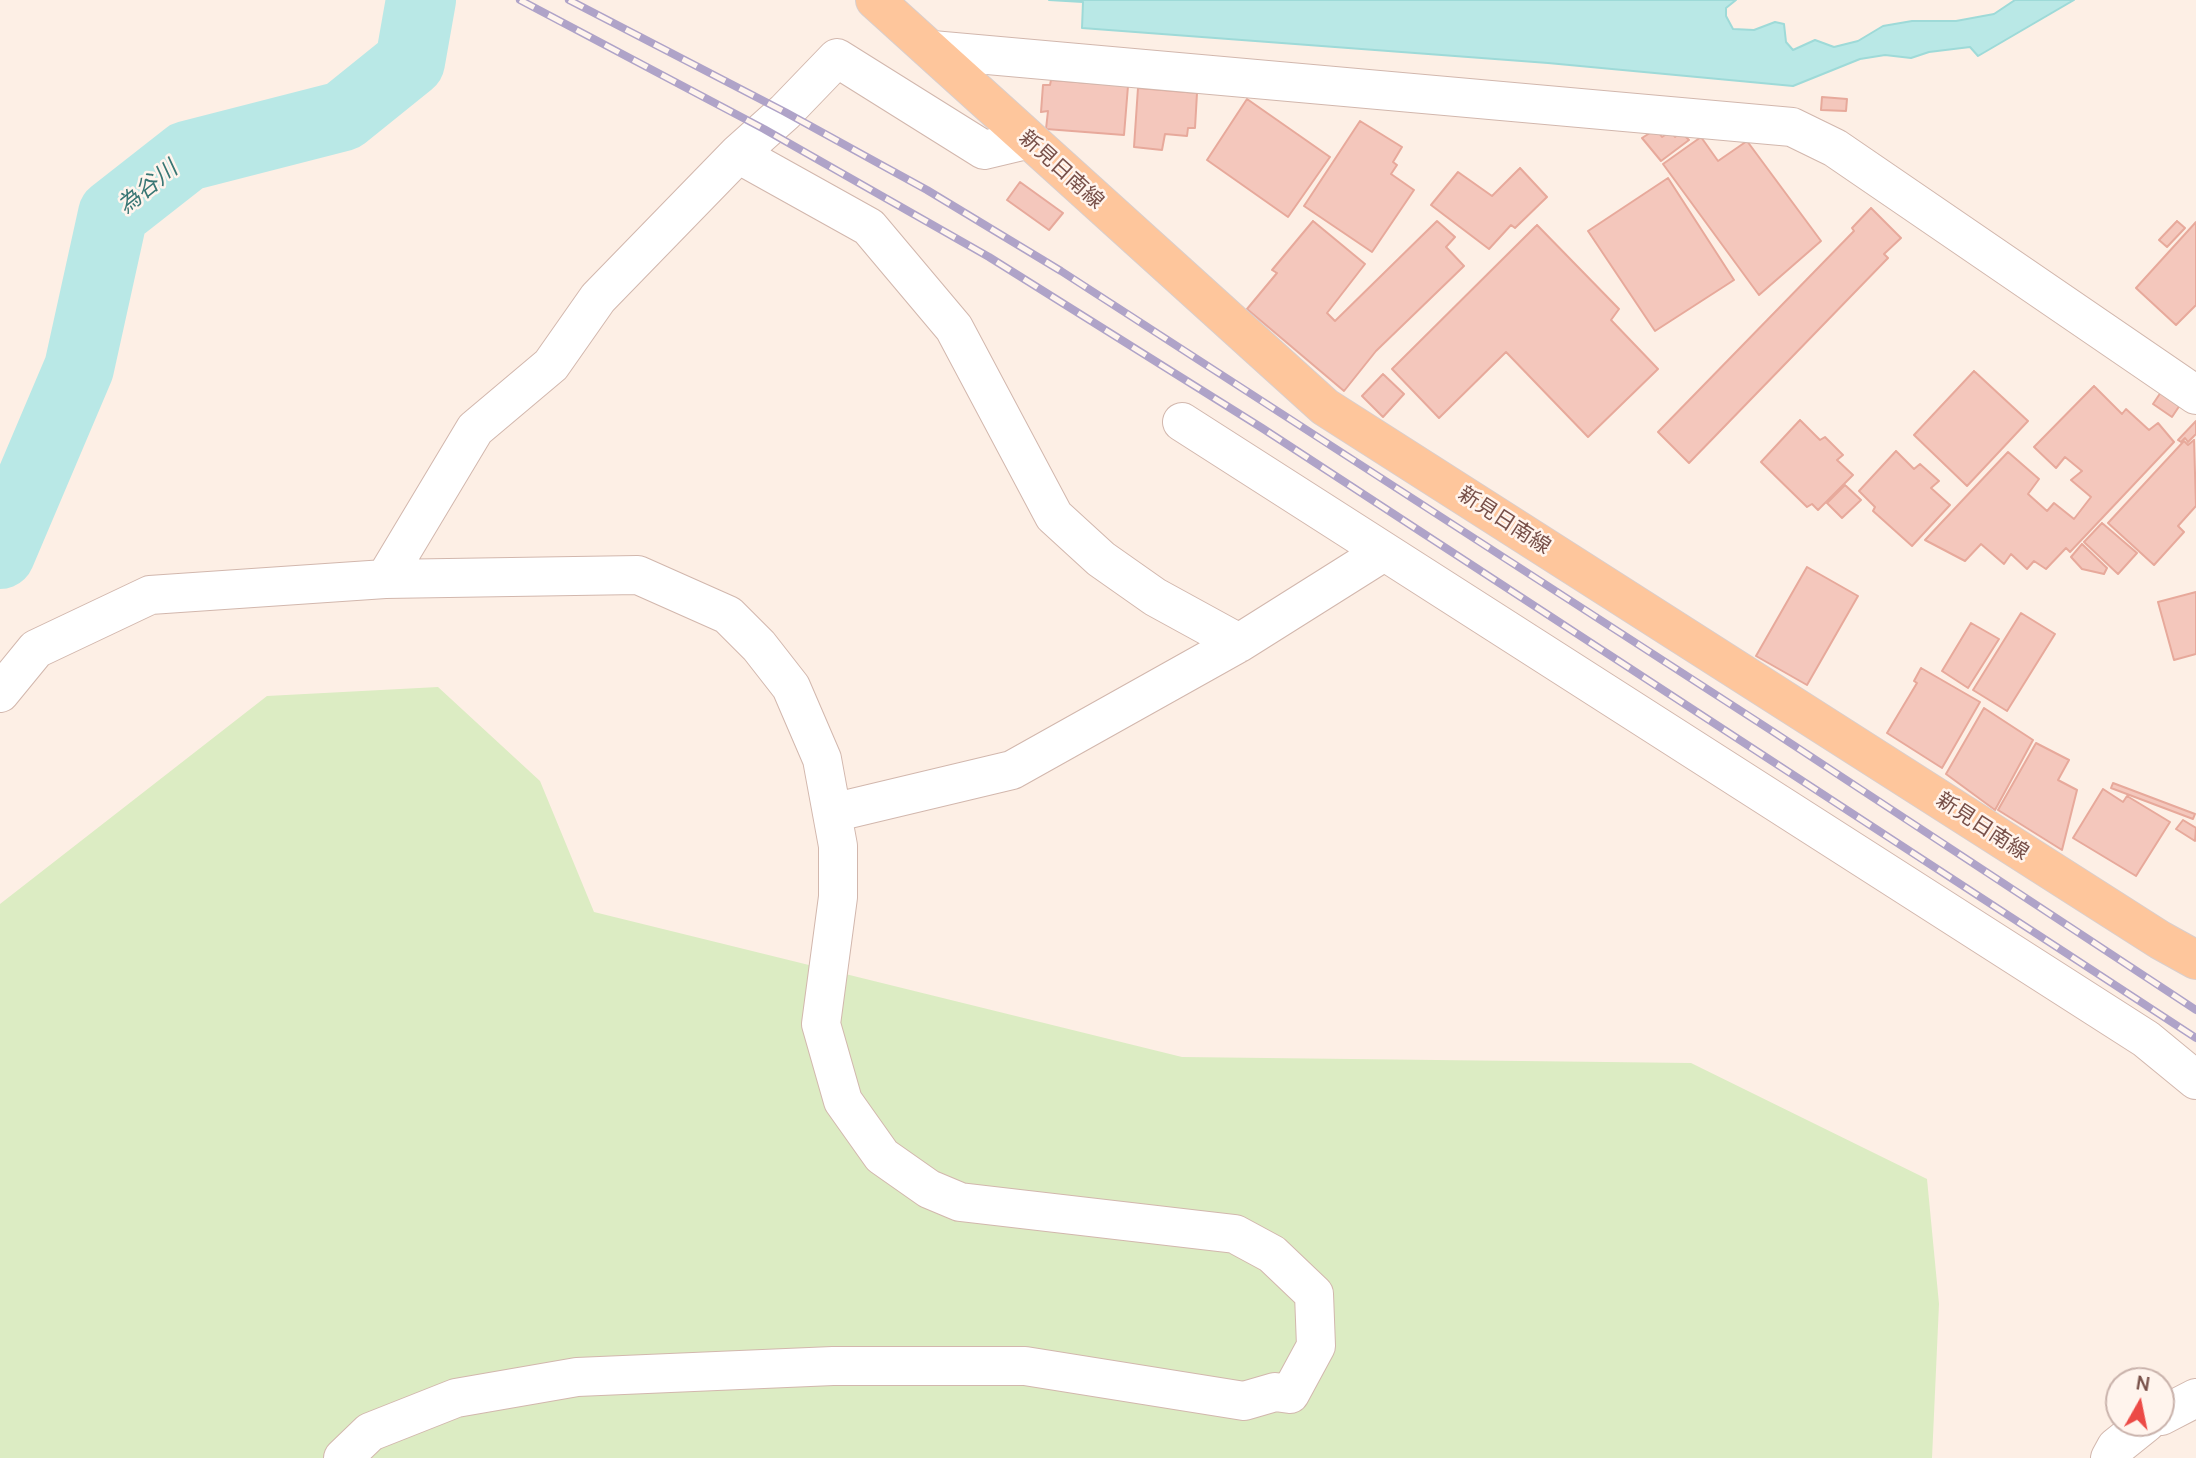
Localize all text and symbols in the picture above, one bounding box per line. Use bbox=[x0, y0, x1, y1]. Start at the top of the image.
street label: 新見日南線 bbox=[1014, 126, 1108, 214]
water label: 為谷川 bbox=[113, 156, 183, 220]
street label: 新見日南線 bbox=[1453, 482, 1555, 560]
street label: 新見日南線 bbox=[1931, 788, 2033, 866]
north arrow bbox=[2105, 1367, 2175, 1437]
text: N bbox=[2134, 1369, 2152, 1397]

